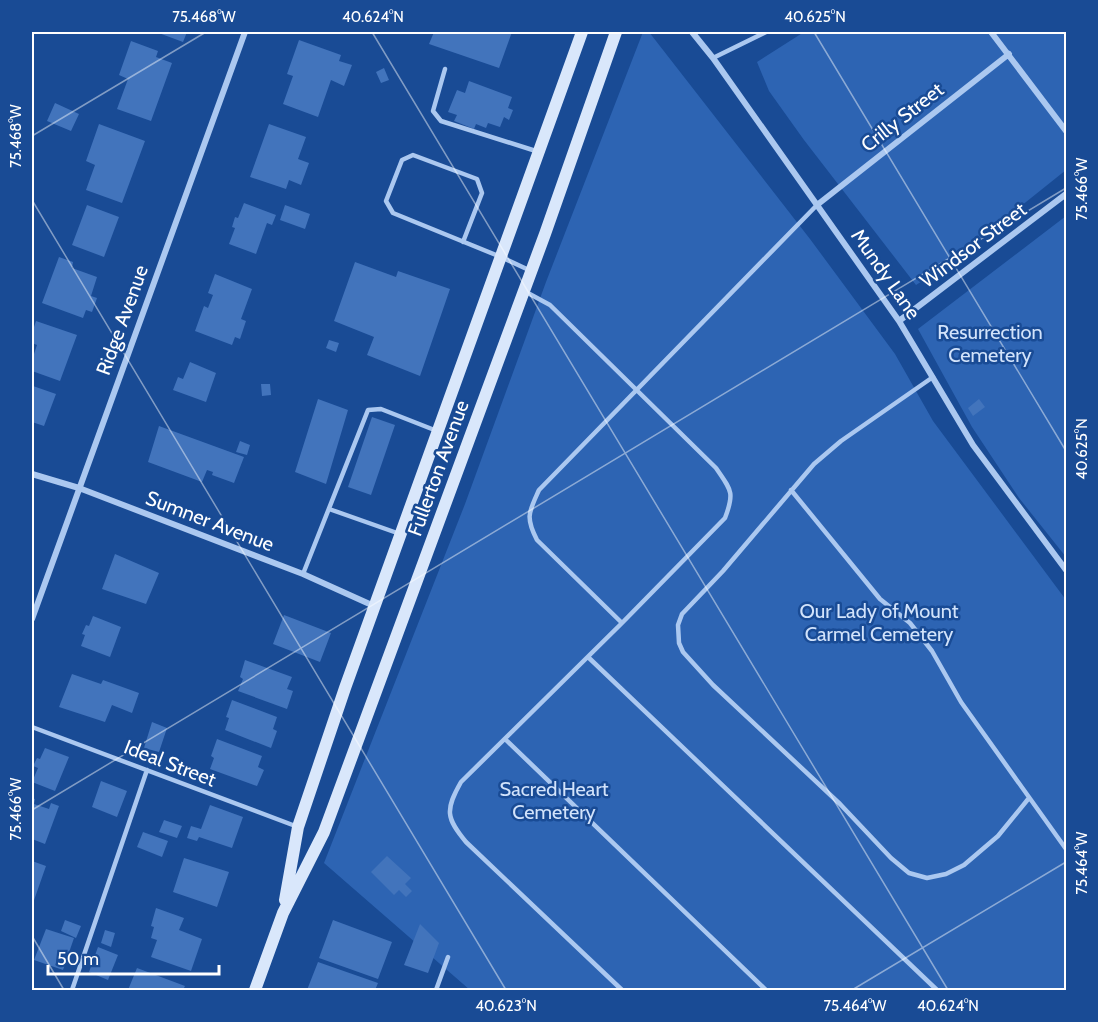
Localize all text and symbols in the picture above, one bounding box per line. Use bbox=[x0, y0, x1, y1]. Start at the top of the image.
text: 75.468°W bbox=[172, 8, 237, 26]
text: 40.624°N bbox=[342, 8, 404, 26]
text: 40.625°N bbox=[784, 8, 846, 26]
street label: Crilly Street bbox=[856, 77, 948, 157]
text: 75.468°W bbox=[7, 103, 25, 168]
text: 75.466°W bbox=[1073, 157, 1091, 220]
street label: Windsor Street bbox=[915, 197, 1031, 293]
street label: Mundy Lane bbox=[846, 224, 926, 324]
street label: Ridge Avenue bbox=[91, 262, 153, 378]
park label: Resurrection Cemetery bbox=[937, 320, 1043, 367]
street label: Fullerton Avenue bbox=[402, 397, 474, 539]
text: 40.625°N bbox=[1073, 418, 1091, 480]
street label: Sumner Avenue bbox=[143, 486, 277, 556]
park label: Our Lady of Mount Carmel Cemetery bbox=[799, 599, 959, 646]
street label: Ideal Street bbox=[121, 735, 220, 792]
text: 75.466°W bbox=[7, 777, 25, 840]
park label: Sacred Heart Cemetery bbox=[500, 777, 609, 824]
text: 75.464°W bbox=[1073, 831, 1091, 895]
scale bar bbox=[48, 938, 219, 976]
text: 50 m bbox=[57, 948, 99, 970]
text: 40.623°N bbox=[475, 997, 537, 1015]
text: 75.464°W bbox=[823, 997, 887, 1015]
text: 40.624°N bbox=[917, 997, 979, 1015]

